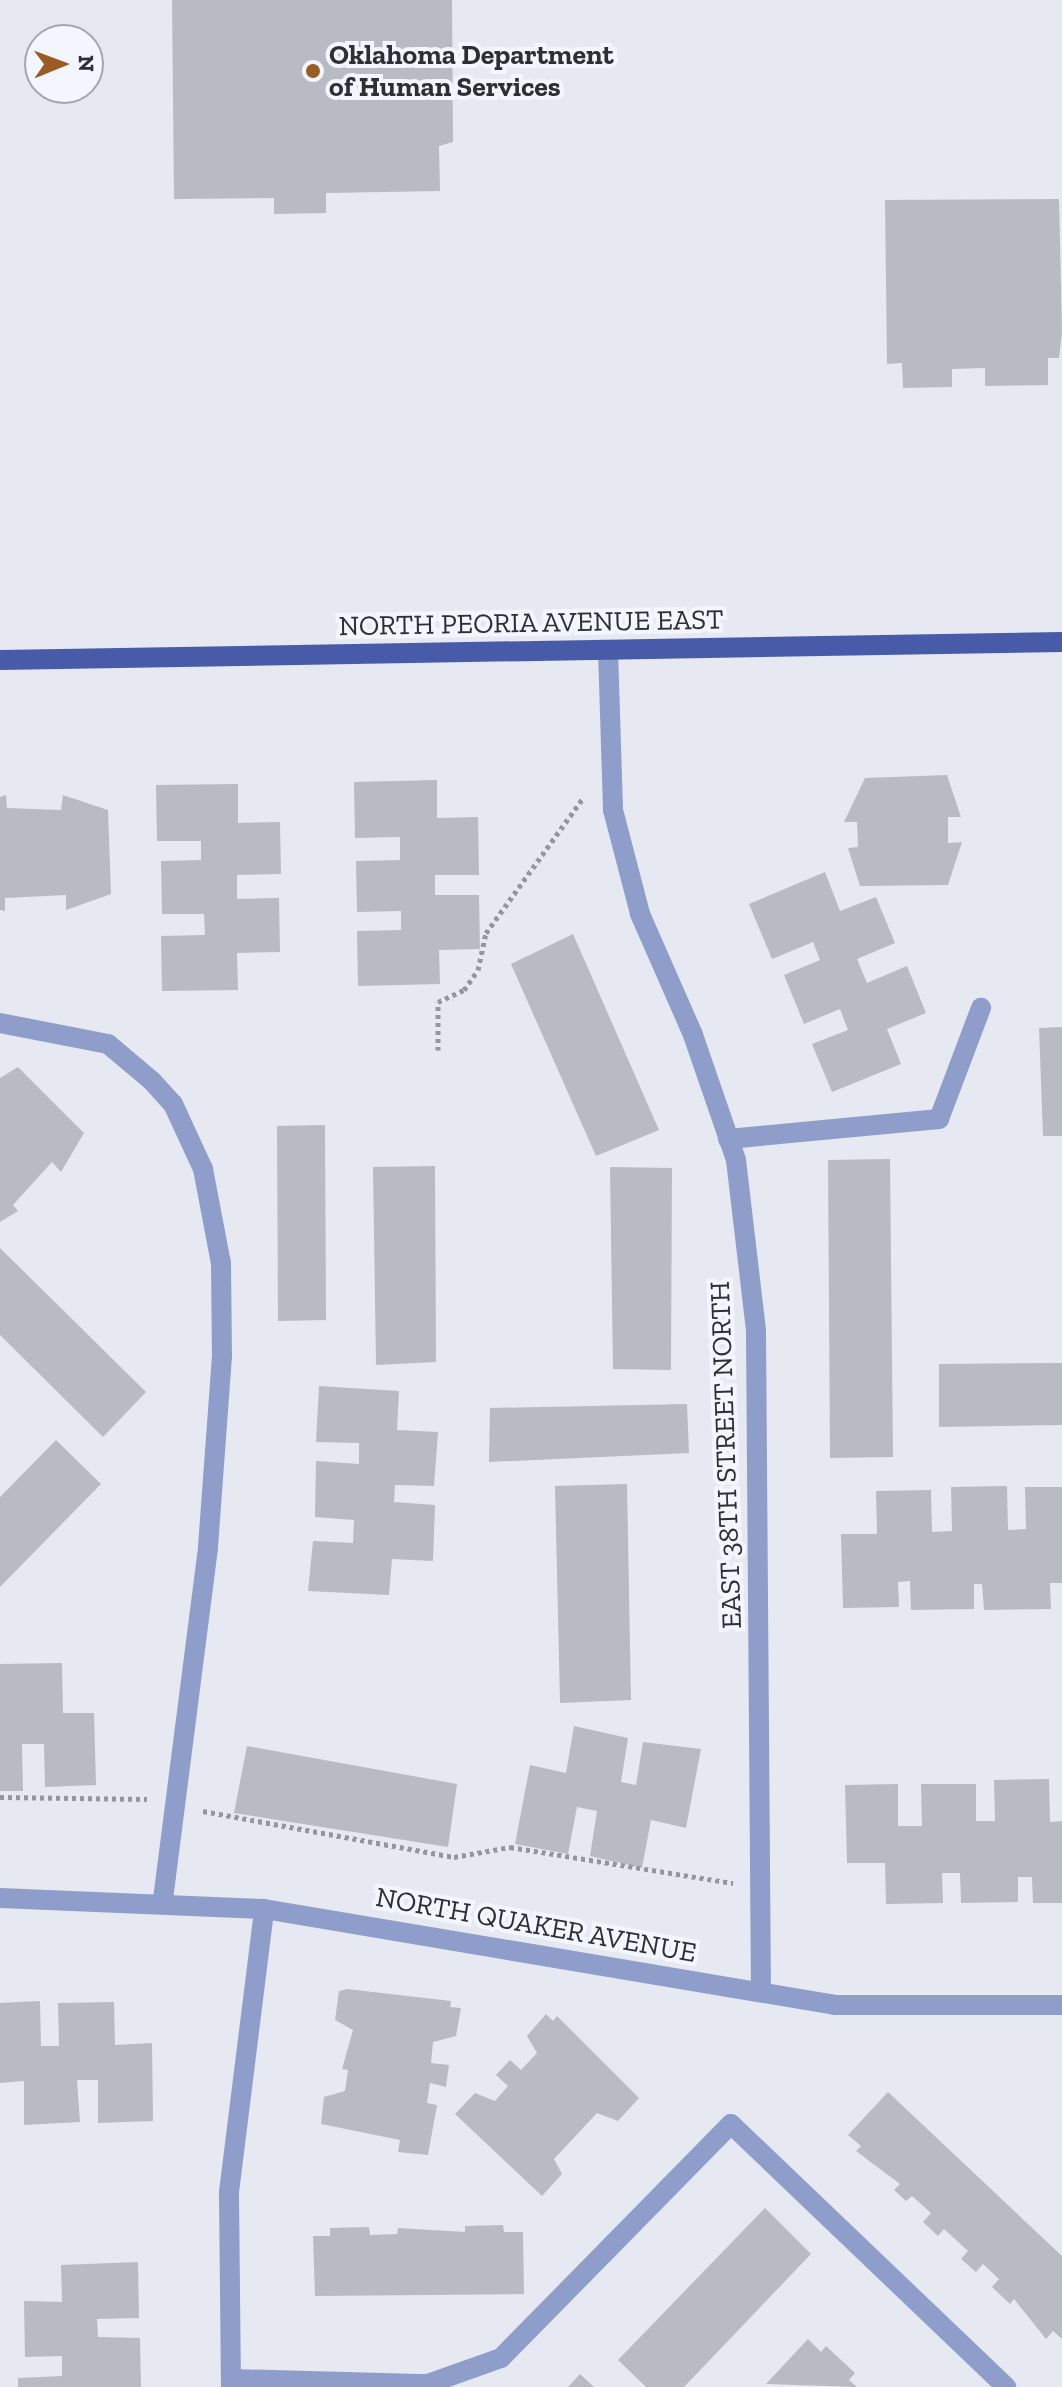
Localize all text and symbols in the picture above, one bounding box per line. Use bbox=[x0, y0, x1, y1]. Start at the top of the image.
north arrow bbox=[24, 24, 104, 104]
place label: Oklahoma Department of Human Services bbox=[329, 38, 614, 104]
text: N bbox=[73, 55, 100, 72]
marker: Oklahoma Department of Human Services bbox=[304, 62, 322, 80]
street label: NORTH PEORIA AVENUE EAST bbox=[337, 603, 725, 643]
street label: EAST 38TH STREET NORTH bbox=[703, 1280, 749, 1630]
street label: NORTH QUAKER AVENUE bbox=[373, 1880, 699, 1970]

